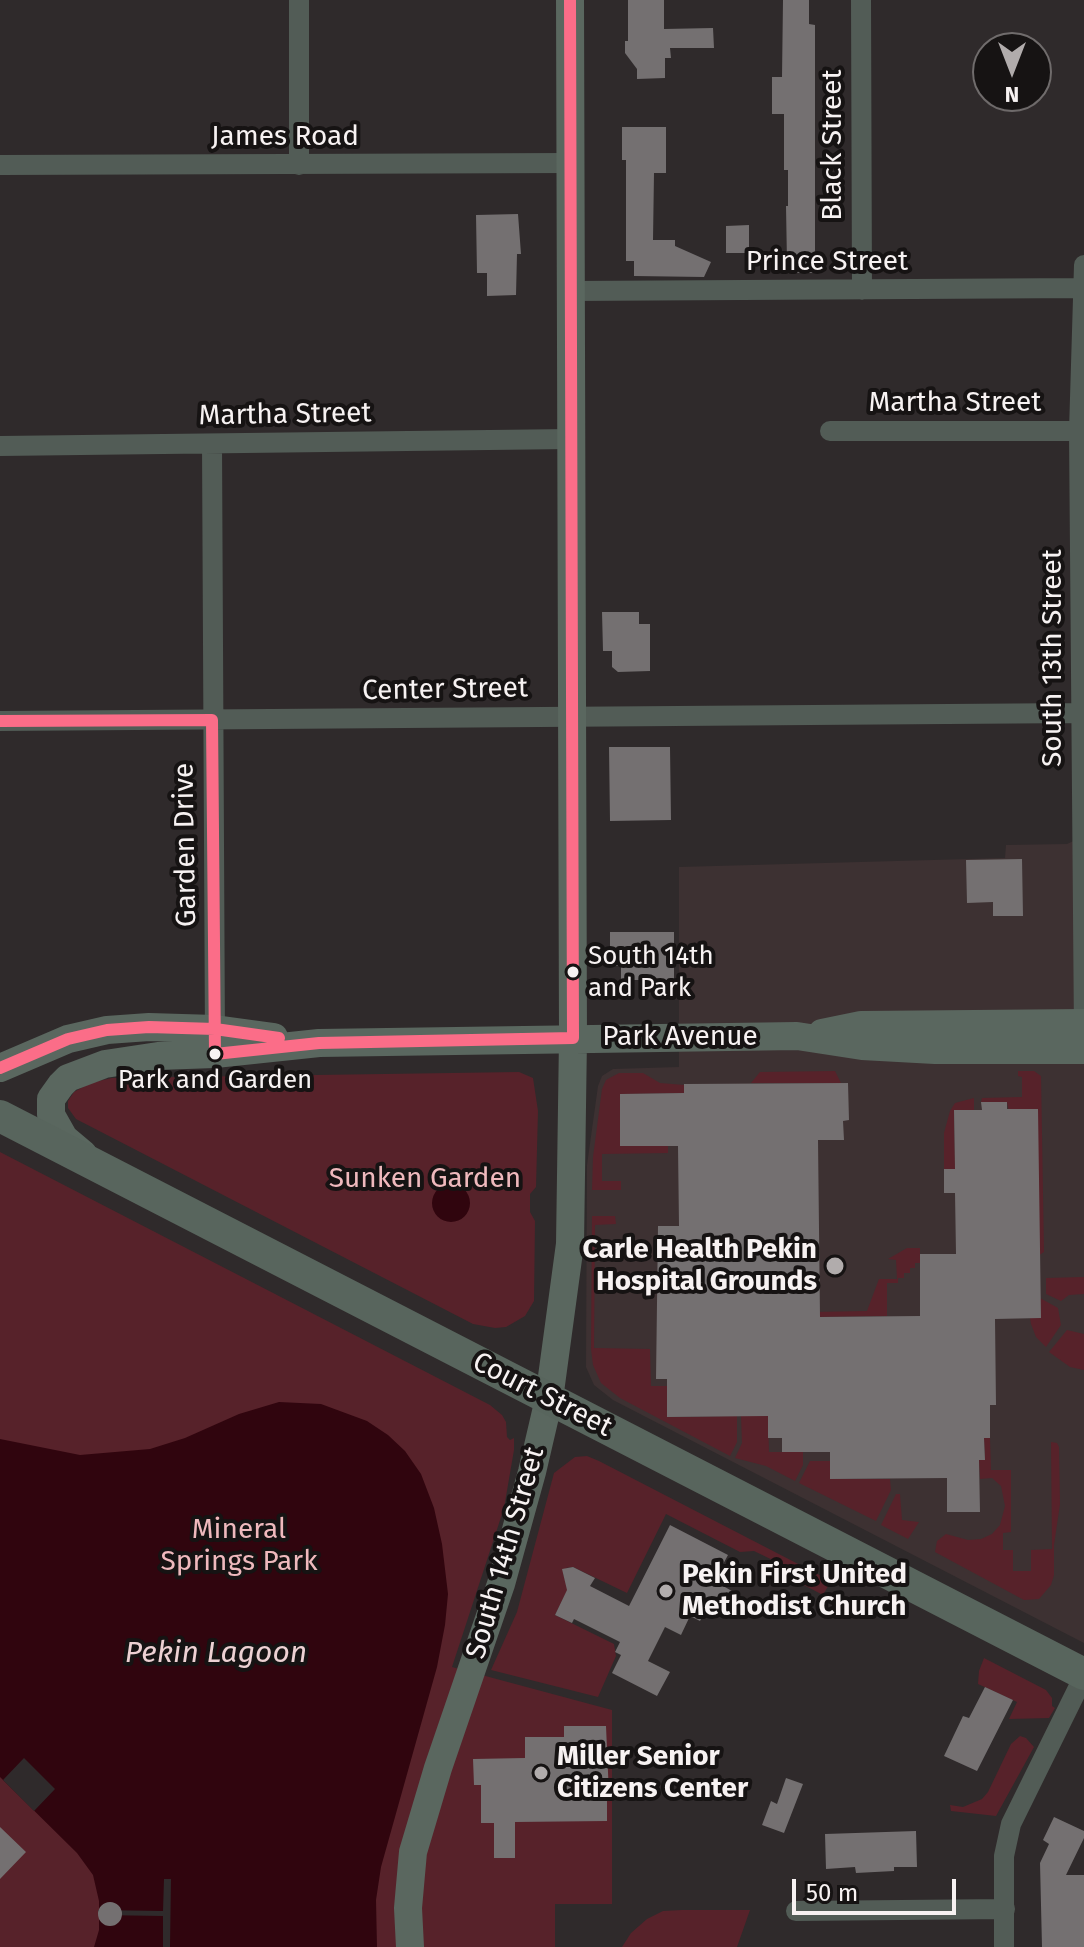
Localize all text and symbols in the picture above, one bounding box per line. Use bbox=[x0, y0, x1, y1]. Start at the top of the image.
north arrow bbox=[972, 32, 1052, 112]
street label: Black Street bbox=[816, 69, 850, 221]
text: N bbox=[1005, 81, 1019, 108]
street label: James Road bbox=[211, 120, 359, 154]
street label: Prince Street bbox=[746, 245, 908, 279]
street label: Martha Street bbox=[869, 386, 1041, 420]
street label: Martha Street bbox=[198, 397, 372, 433]
street label: South 13th Street bbox=[1036, 549, 1070, 767]
street label: Center Street bbox=[362, 672, 528, 708]
street label: Garden Drive bbox=[168, 763, 204, 927]
place label: South 14th and Park bbox=[588, 941, 714, 1002]
marker: South 14th and Park bbox=[565, 964, 581, 980]
street label: Park Avenue bbox=[602, 1020, 758, 1054]
marker: Park and Garden bbox=[207, 1046, 223, 1062]
place label: Park and Garden bbox=[118, 1065, 312, 1097]
park label: Sunken Garden bbox=[329, 1162, 521, 1196]
place label: Carle Health Pekin Hospital Grounds bbox=[583, 1233, 817, 1299]
marker: Carle Health Pekin Hospital Grounds bbox=[824, 1255, 846, 1277]
street label: Court Street bbox=[467, 1346, 617, 1444]
street label: South 14th Street bbox=[460, 1443, 552, 1663]
park label: Mineral Springs Park bbox=[161, 1513, 317, 1579]
place label: Pekin First United Methodist Church bbox=[682, 1558, 907, 1624]
marker: Pekin First United Methodist Church bbox=[657, 1582, 675, 1600]
water label: Pekin Lagoon bbox=[125, 1636, 307, 1672]
place label: Miller Senior Citizens Center bbox=[557, 1740, 748, 1806]
marker: Miller Senior Citizens Center bbox=[532, 1764, 550, 1782]
scale bar bbox=[796, 1863, 960, 1913]
text: 50 m bbox=[806, 1879, 858, 1907]

